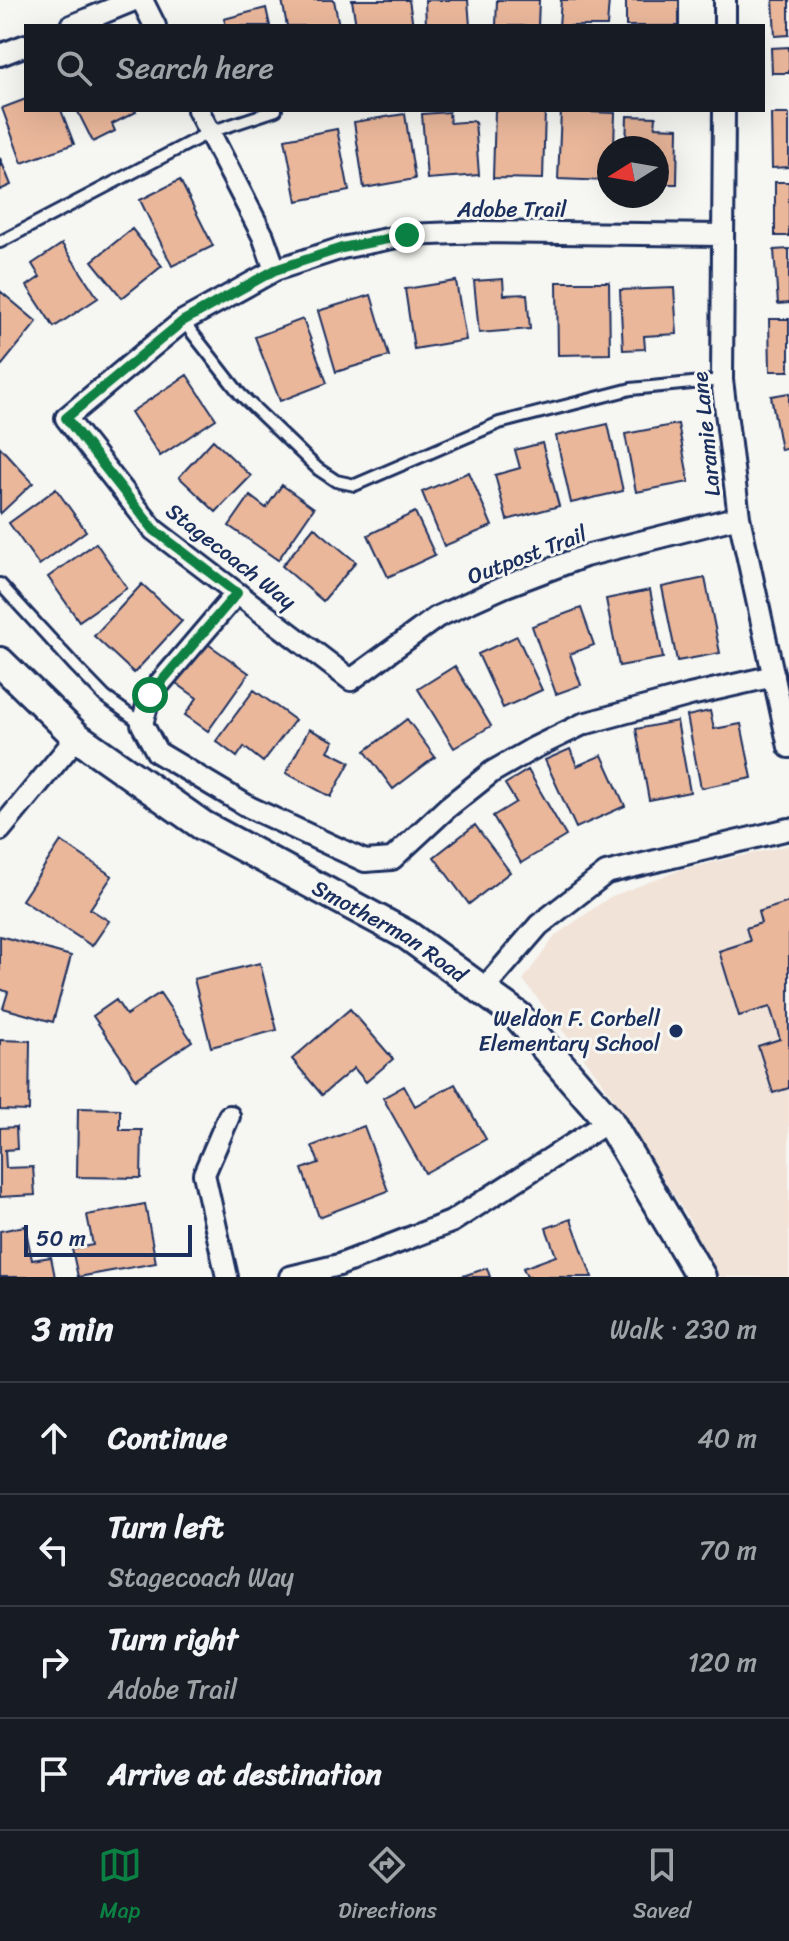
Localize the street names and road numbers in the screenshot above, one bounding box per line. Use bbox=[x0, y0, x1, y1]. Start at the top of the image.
street label: Adobe Trail bbox=[456, 190, 567, 229]
street label: Laramie Lane bbox=[680, 369, 732, 498]
street label: Stagecoach Way bbox=[157, 492, 306, 620]
street label: Outpost Trail bbox=[461, 514, 593, 596]
street label: Smotherman Road bbox=[305, 868, 477, 993]

